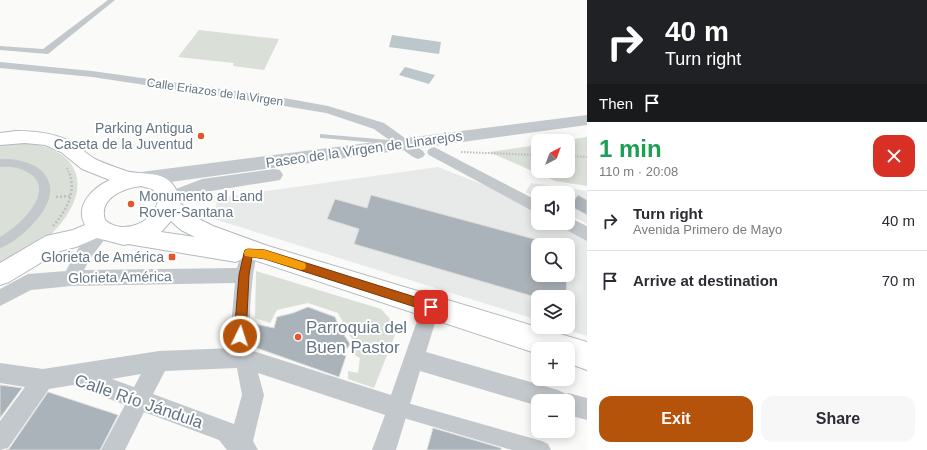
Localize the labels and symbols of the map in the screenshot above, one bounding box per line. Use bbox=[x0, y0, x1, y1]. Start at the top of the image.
street label: Calle Eriazos de la Virgen bbox=[146, 75, 284, 109]
place label: Parking Antigua Caseta de la Juventud bbox=[54, 120, 193, 152]
street label: Paseo de la Virgen de Linarejos bbox=[265, 127, 463, 171]
marker: Parking Antigua Caseta de la Juventud bbox=[196, 131, 206, 141]
north arrow bbox=[531, 134, 575, 178]
place label: Monumento al Land Rover-Santana bbox=[139, 188, 263, 220]
marker: Monumento al Land Rover-Santana bbox=[126, 199, 136, 209]
place label: Glorieta de América bbox=[41, 249, 164, 265]
marker: Glorieta de América bbox=[167, 252, 177, 262]
street label: Glorieta América bbox=[68, 268, 172, 286]
pin bbox=[414, 290, 448, 324]
position arrow bbox=[219, 315, 261, 357]
place label: Parroquia del Buen Pastor bbox=[306, 318, 407, 357]
marker: Parroquia del Buen Pastor bbox=[293, 332, 303, 342]
street label: Calle Río Jándula bbox=[72, 371, 206, 432]

